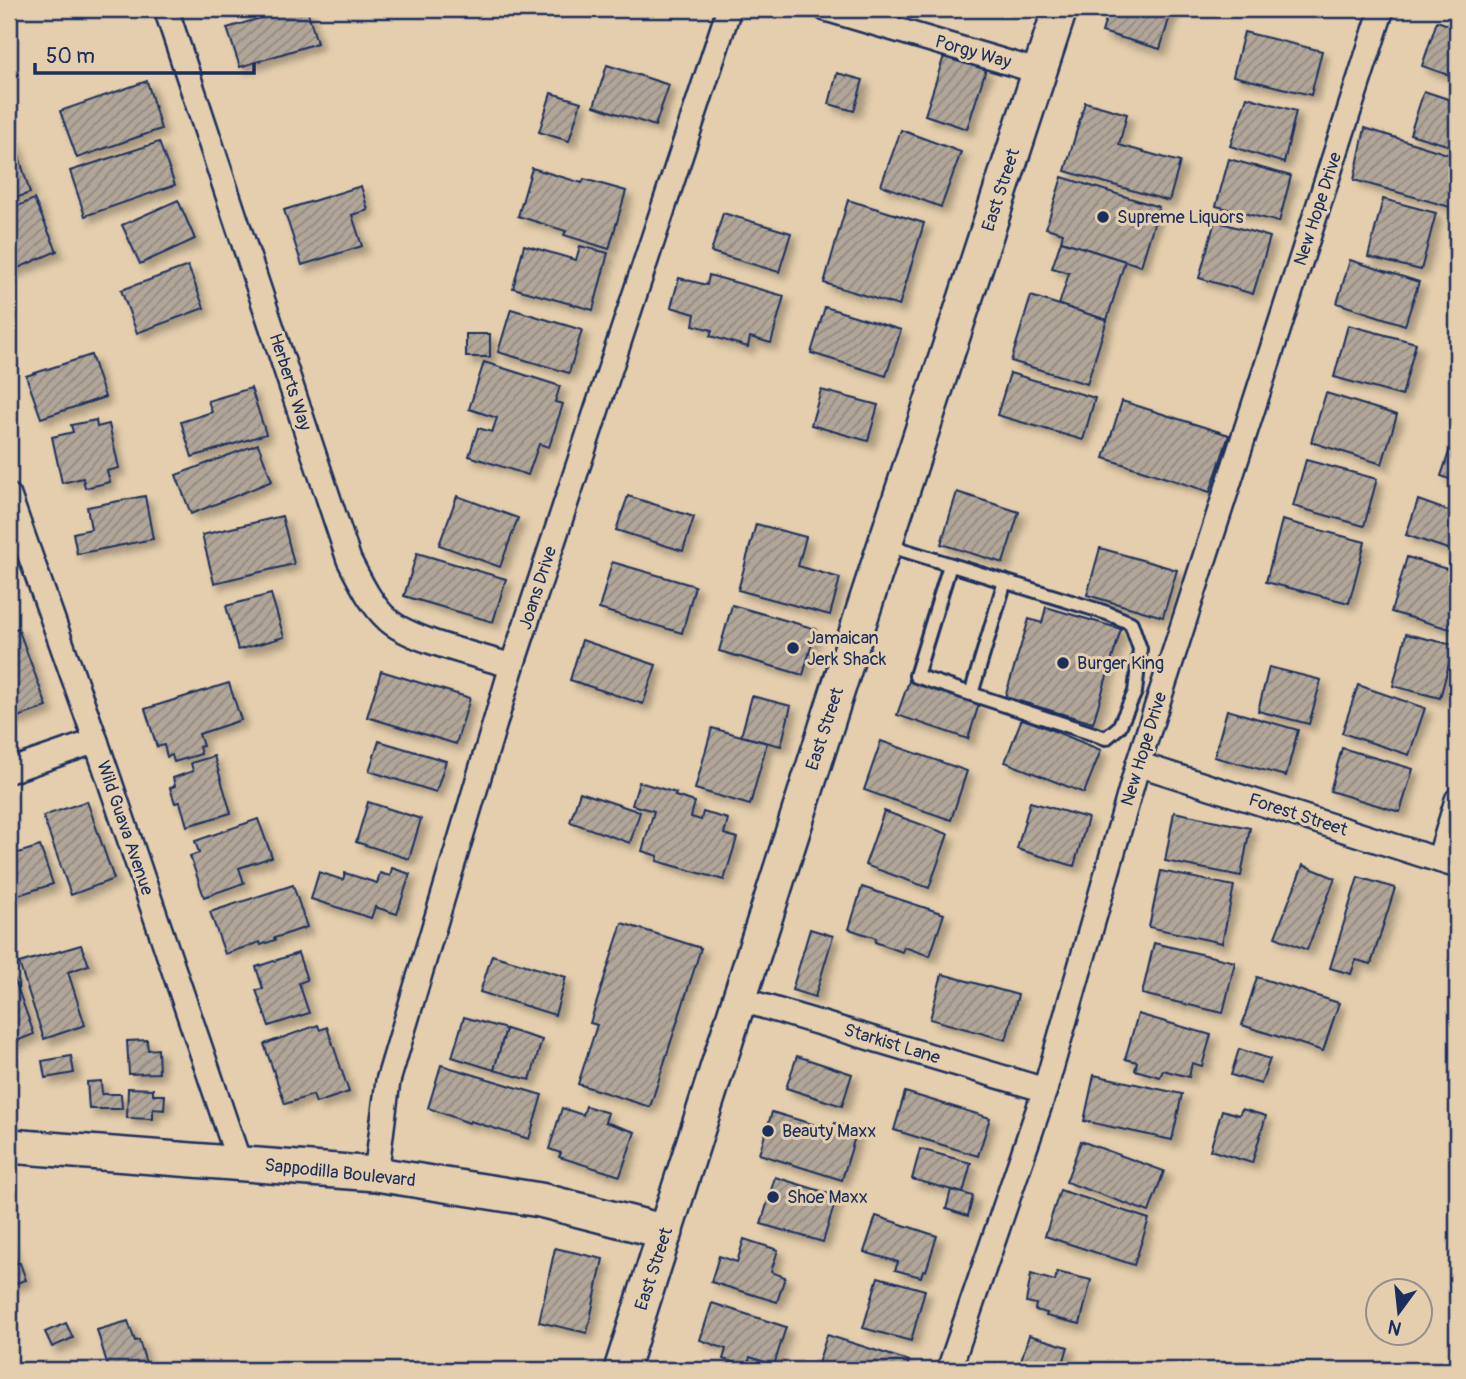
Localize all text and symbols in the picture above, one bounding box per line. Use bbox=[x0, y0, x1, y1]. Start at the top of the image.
street label: Porgy Way bbox=[932, 30, 1014, 74]
scale bar bbox=[35, 32, 254, 76]
text: 50 m bbox=[46, 43, 95, 70]
street label: East Street bbox=[977, 145, 1025, 234]
street label: New Hope Drive bbox=[1289, 149, 1347, 269]
place label: Supreme Liquors bbox=[1117, 206, 1244, 229]
marker: Supreme Liquors bbox=[1095, 209, 1111, 225]
street label: Herberts Way bbox=[263, 331, 317, 434]
street label: Joans Drive bbox=[514, 543, 562, 633]
place label: Jamaican Jerk Shack bbox=[807, 627, 887, 671]
marker: Jamaican Jerk Shack bbox=[785, 640, 801, 656]
place label: Burger King bbox=[1077, 652, 1164, 675]
marker: Burger King bbox=[1055, 655, 1071, 671]
street label: East Street bbox=[801, 684, 849, 773]
street label: New Hope Drive bbox=[1116, 689, 1172, 809]
street label: Wild Guava Avenue bbox=[91, 758, 159, 898]
street label: Forest Street bbox=[1246, 788, 1351, 842]
street label: Starkist Lane bbox=[841, 1018, 943, 1070]
place label: Beauty Maxx bbox=[782, 1120, 876, 1143]
marker: Beauty Maxx bbox=[760, 1123, 776, 1139]
street label: Sappodilla Boulevard bbox=[263, 1154, 417, 1192]
place label: Shoe Maxx bbox=[787, 1186, 868, 1209]
marker: Shoe Maxx bbox=[765, 1189, 781, 1205]
street label: East Street bbox=[630, 1224, 678, 1313]
north arrow bbox=[1364, 1278, 1434, 1348]
text: N bbox=[1385, 1314, 1404, 1341]

